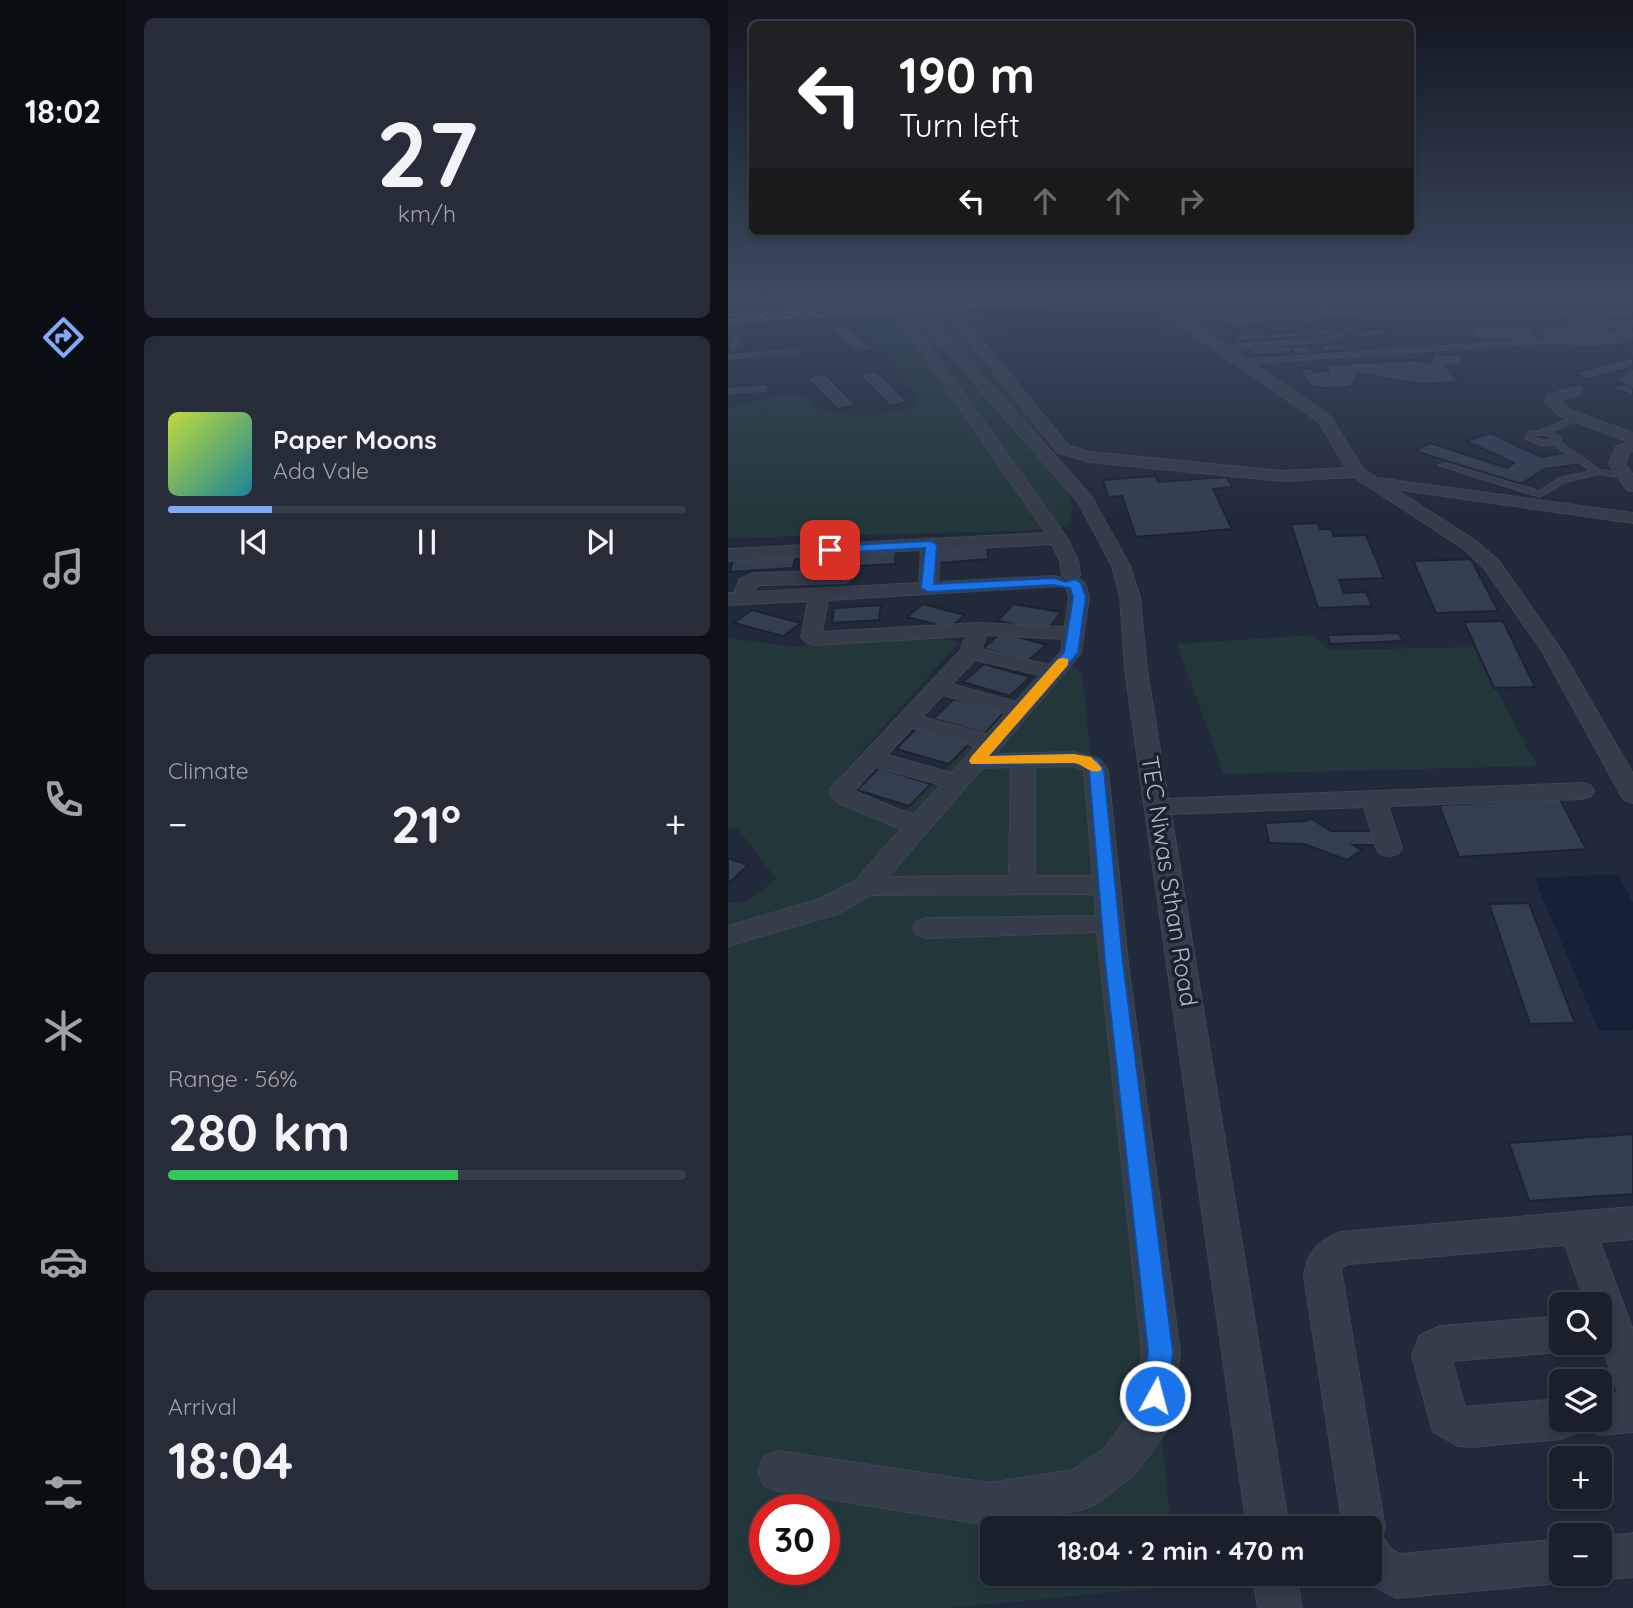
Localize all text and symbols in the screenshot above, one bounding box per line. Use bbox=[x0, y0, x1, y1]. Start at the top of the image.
text: 190 m bbox=[899, 44, 1035, 105]
icon: left bbox=[784, 49, 875, 140]
text: 18:02 bbox=[25, 91, 101, 131]
text: 27 bbox=[376, 96, 478, 210]
text: Turn left bbox=[899, 105, 1020, 145]
icon: left bbox=[953, 182, 991, 220]
icon: ahead bbox=[1026, 182, 1064, 220]
icon: ahead bbox=[1099, 182, 1137, 220]
icon: right bbox=[1172, 182, 1210, 220]
text: km/h bbox=[398, 199, 456, 228]
icon: directions bbox=[39, 313, 88, 362]
text: Paper Moons bbox=[273, 423, 437, 456]
text: Ada Vale bbox=[273, 456, 369, 485]
pin bbox=[800, 520, 860, 580]
icon: previous bbox=[235, 523, 273, 561]
icon: pause bbox=[408, 523, 446, 561]
icon: next bbox=[581, 523, 619, 561]
icon: arrive bbox=[811, 531, 849, 569]
icon: music bbox=[39, 544, 88, 593]
street label: TEC Niwas Sthan Road bbox=[1135, 753, 1205, 1008]
text: Climate bbox=[168, 756, 249, 785]
icon: phone bbox=[39, 775, 88, 824]
text: 21° bbox=[391, 791, 461, 856]
text: − bbox=[168, 800, 188, 848]
text: + bbox=[665, 800, 686, 848]
icon: climate bbox=[39, 1006, 88, 1055]
text: Range · 56% bbox=[168, 1064, 297, 1093]
text: 280 km bbox=[168, 1099, 350, 1164]
icon: car bbox=[39, 1237, 88, 1286]
map controls bbox=[1549, 1292, 1612, 1586]
button: search bbox=[1549, 1292, 1612, 1355]
position arrow bbox=[1118, 1359, 1192, 1433]
button: layers bbox=[1549, 1369, 1612, 1432]
text: Arrival bbox=[168, 1392, 237, 1421]
text: 18:04 bbox=[168, 1427, 293, 1492]
button: + bbox=[1549, 1446, 1612, 1509]
icon: filters bbox=[39, 1468, 88, 1517]
speed limit sign: 30 bbox=[749, 1494, 840, 1585]
button: − bbox=[1549, 1523, 1612, 1586]
text: 18:04 · 2 min · 470 m bbox=[1057, 1534, 1305, 1567]

